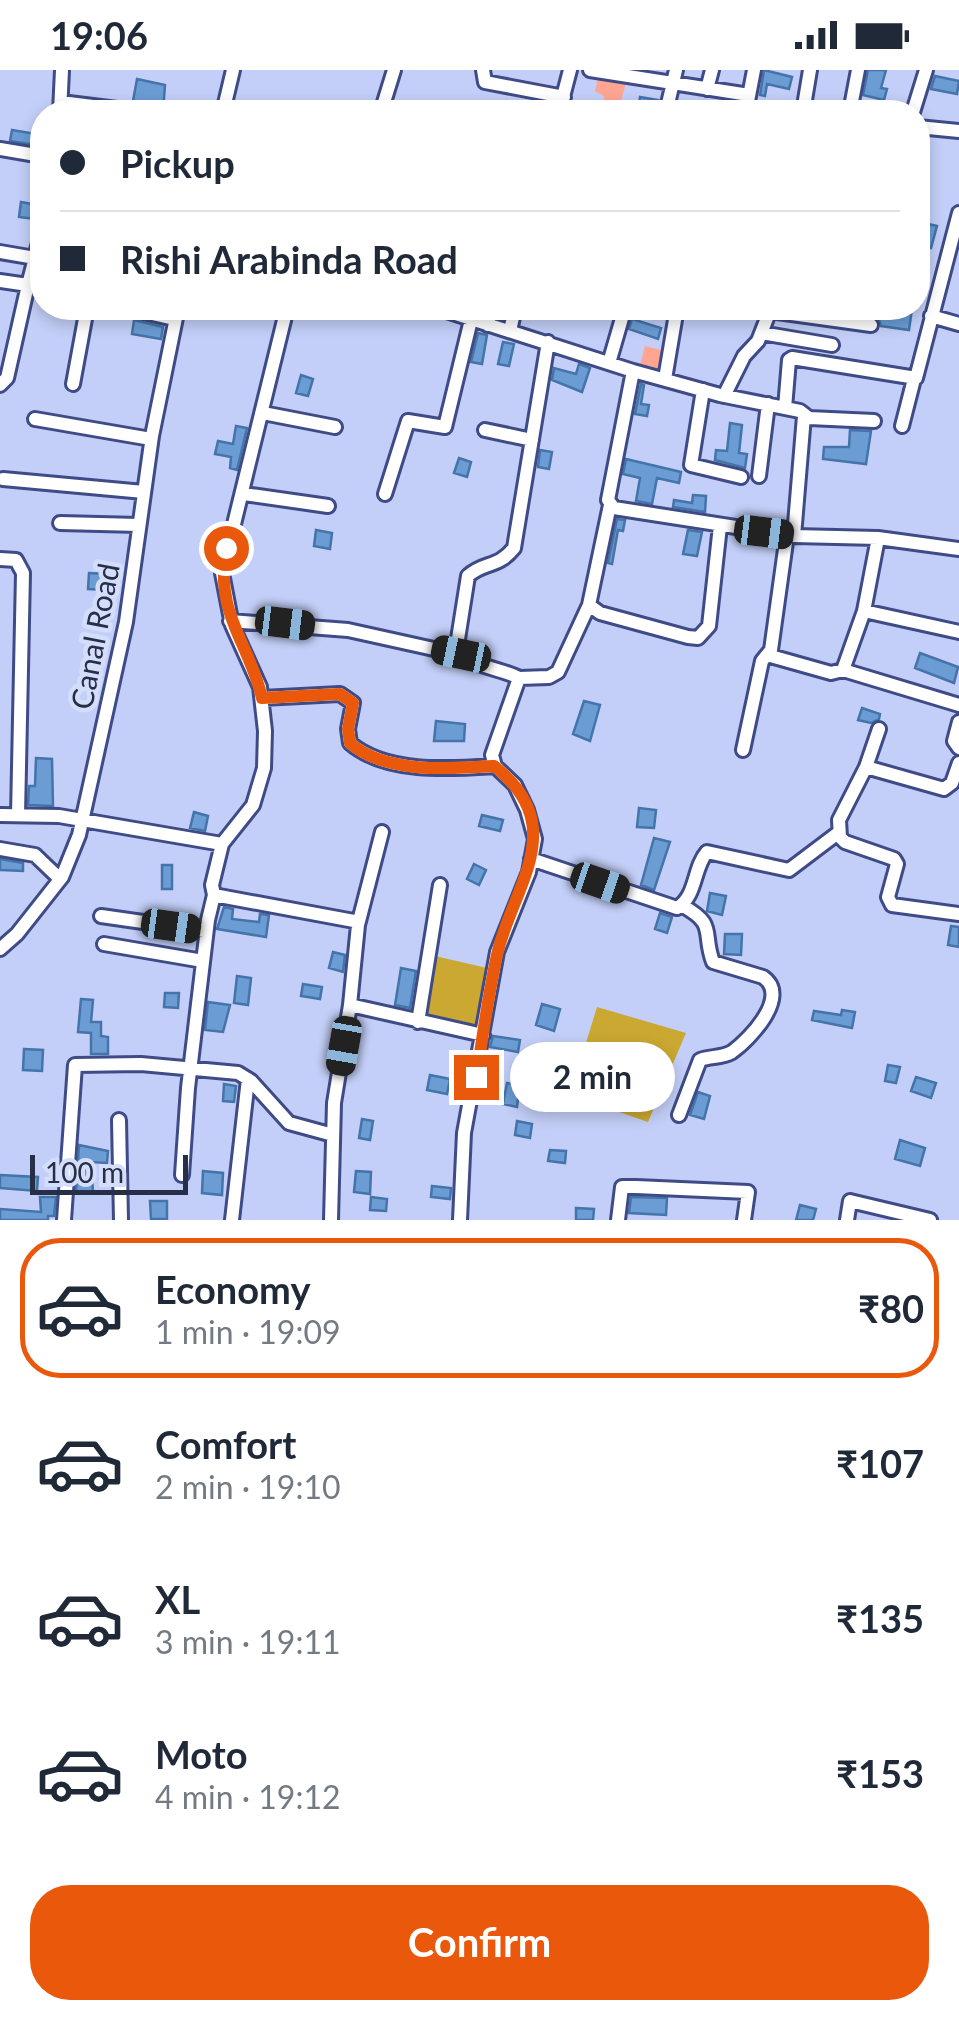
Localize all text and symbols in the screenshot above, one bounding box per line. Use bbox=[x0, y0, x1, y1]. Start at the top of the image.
text: 19:06 bbox=[50, 12, 148, 58]
text: Pickup bbox=[120, 140, 235, 186]
text: Rishi Arabinda Road bbox=[120, 236, 458, 282]
car bbox=[732, 513, 796, 551]
route start bbox=[204, 526, 249, 571]
street label: Canal Road bbox=[62, 560, 126, 712]
car bbox=[253, 604, 317, 642]
car bbox=[429, 633, 493, 675]
car bbox=[567, 859, 633, 907]
car bbox=[139, 907, 203, 945]
car bbox=[324, 1014, 364, 1078]
callout: 2 min bbox=[511, 1042, 676, 1112]
route end bbox=[454, 1055, 499, 1100]
text: 2 min bbox=[553, 1057, 632, 1096]
scale bar bbox=[30, 1150, 188, 1194]
text: 100 m bbox=[45, 1155, 124, 1189]
icon: car bbox=[35, 1263, 125, 1353]
text: Economy bbox=[155, 1266, 310, 1312]
text: ₹80 bbox=[858, 1285, 924, 1331]
text: 1 min · 19:09 bbox=[155, 1312, 341, 1351]
icon: car bbox=[35, 1418, 125, 1508]
text: Comfort bbox=[155, 1421, 296, 1467]
text: ₹107 bbox=[836, 1440, 924, 1486]
text: 2 min · 19:10 bbox=[155, 1467, 341, 1506]
icon: car bbox=[35, 1573, 125, 1663]
text: XL bbox=[155, 1576, 200, 1622]
text: ₹135 bbox=[836, 1595, 924, 1641]
text: 3 min · 19:11 bbox=[155, 1622, 341, 1661]
icon: car bbox=[35, 1728, 125, 1818]
text: Moto bbox=[155, 1731, 248, 1777]
text: ₹153 bbox=[836, 1750, 924, 1796]
text: 4 min · 19:12 bbox=[155, 1777, 341, 1816]
button: Confirm bbox=[30, 1885, 929, 2000]

